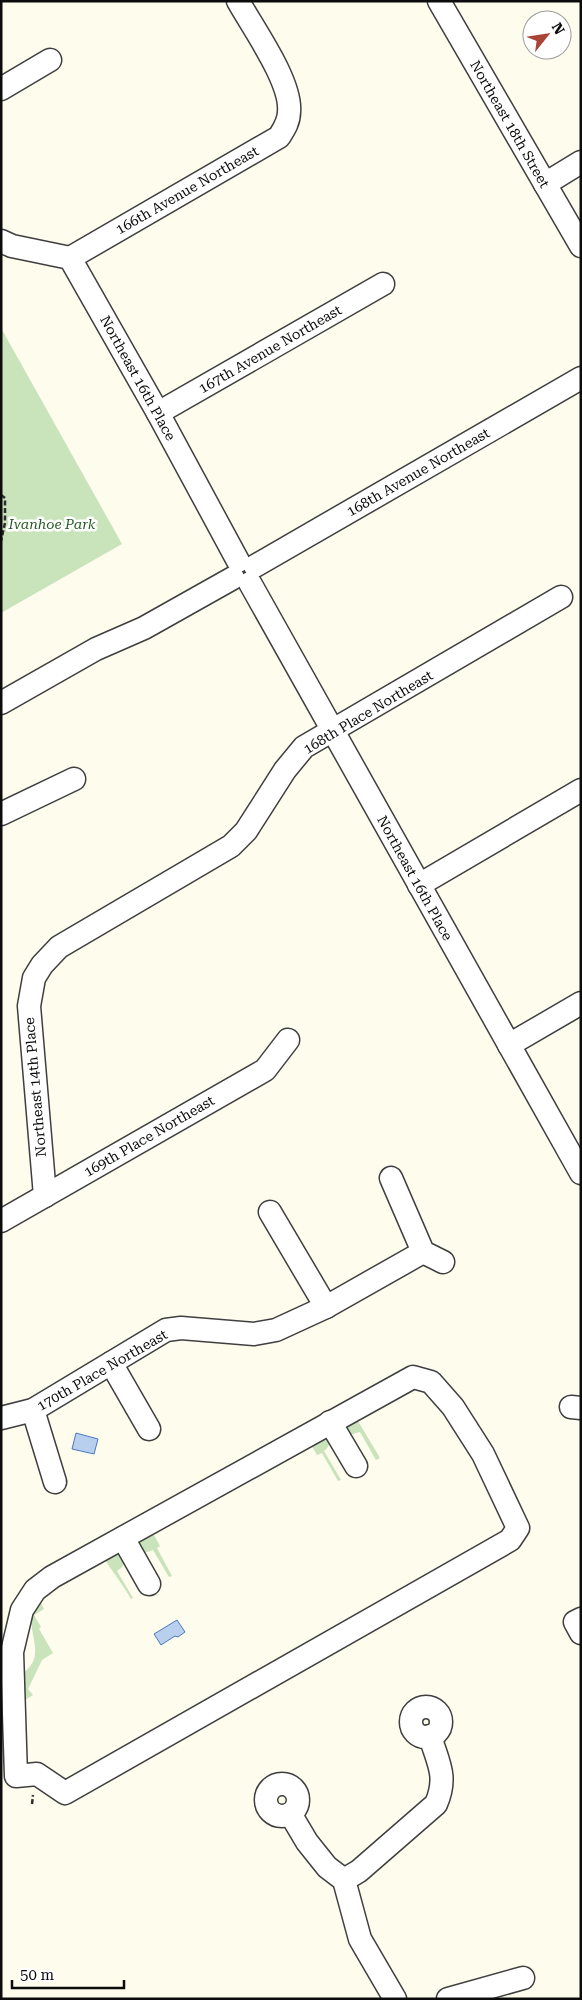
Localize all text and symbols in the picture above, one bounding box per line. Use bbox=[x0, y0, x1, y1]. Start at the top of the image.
north arrow bbox=[522, 10, 572, 60]
text: N bbox=[549, 20, 568, 37]
street label: Northeast 18th Street bbox=[467, 58, 553, 190]
street label: 166th Avenue Northeast bbox=[113, 143, 261, 237]
street label: 167th Avenue Northeast bbox=[196, 302, 344, 396]
street label: Northeast 16th Place bbox=[97, 313, 179, 443]
street label: 168th Avenue Northeast bbox=[344, 425, 492, 519]
park label: Ivanhoe Park bbox=[8, 516, 96, 532]
street label: 168th Place Northeast bbox=[300, 667, 436, 757]
street label: Northeast 16th Place bbox=[374, 813, 456, 943]
street label: Northeast 14th Place bbox=[21, 1016, 49, 1158]
street label: 169th Place Northeast bbox=[81, 1092, 217, 1180]
street label: 170th Place Northeast bbox=[34, 1326, 170, 1414]
scale bar bbox=[12, 1958, 125, 1990]
text: 50 m bbox=[20, 1966, 55, 1984]

